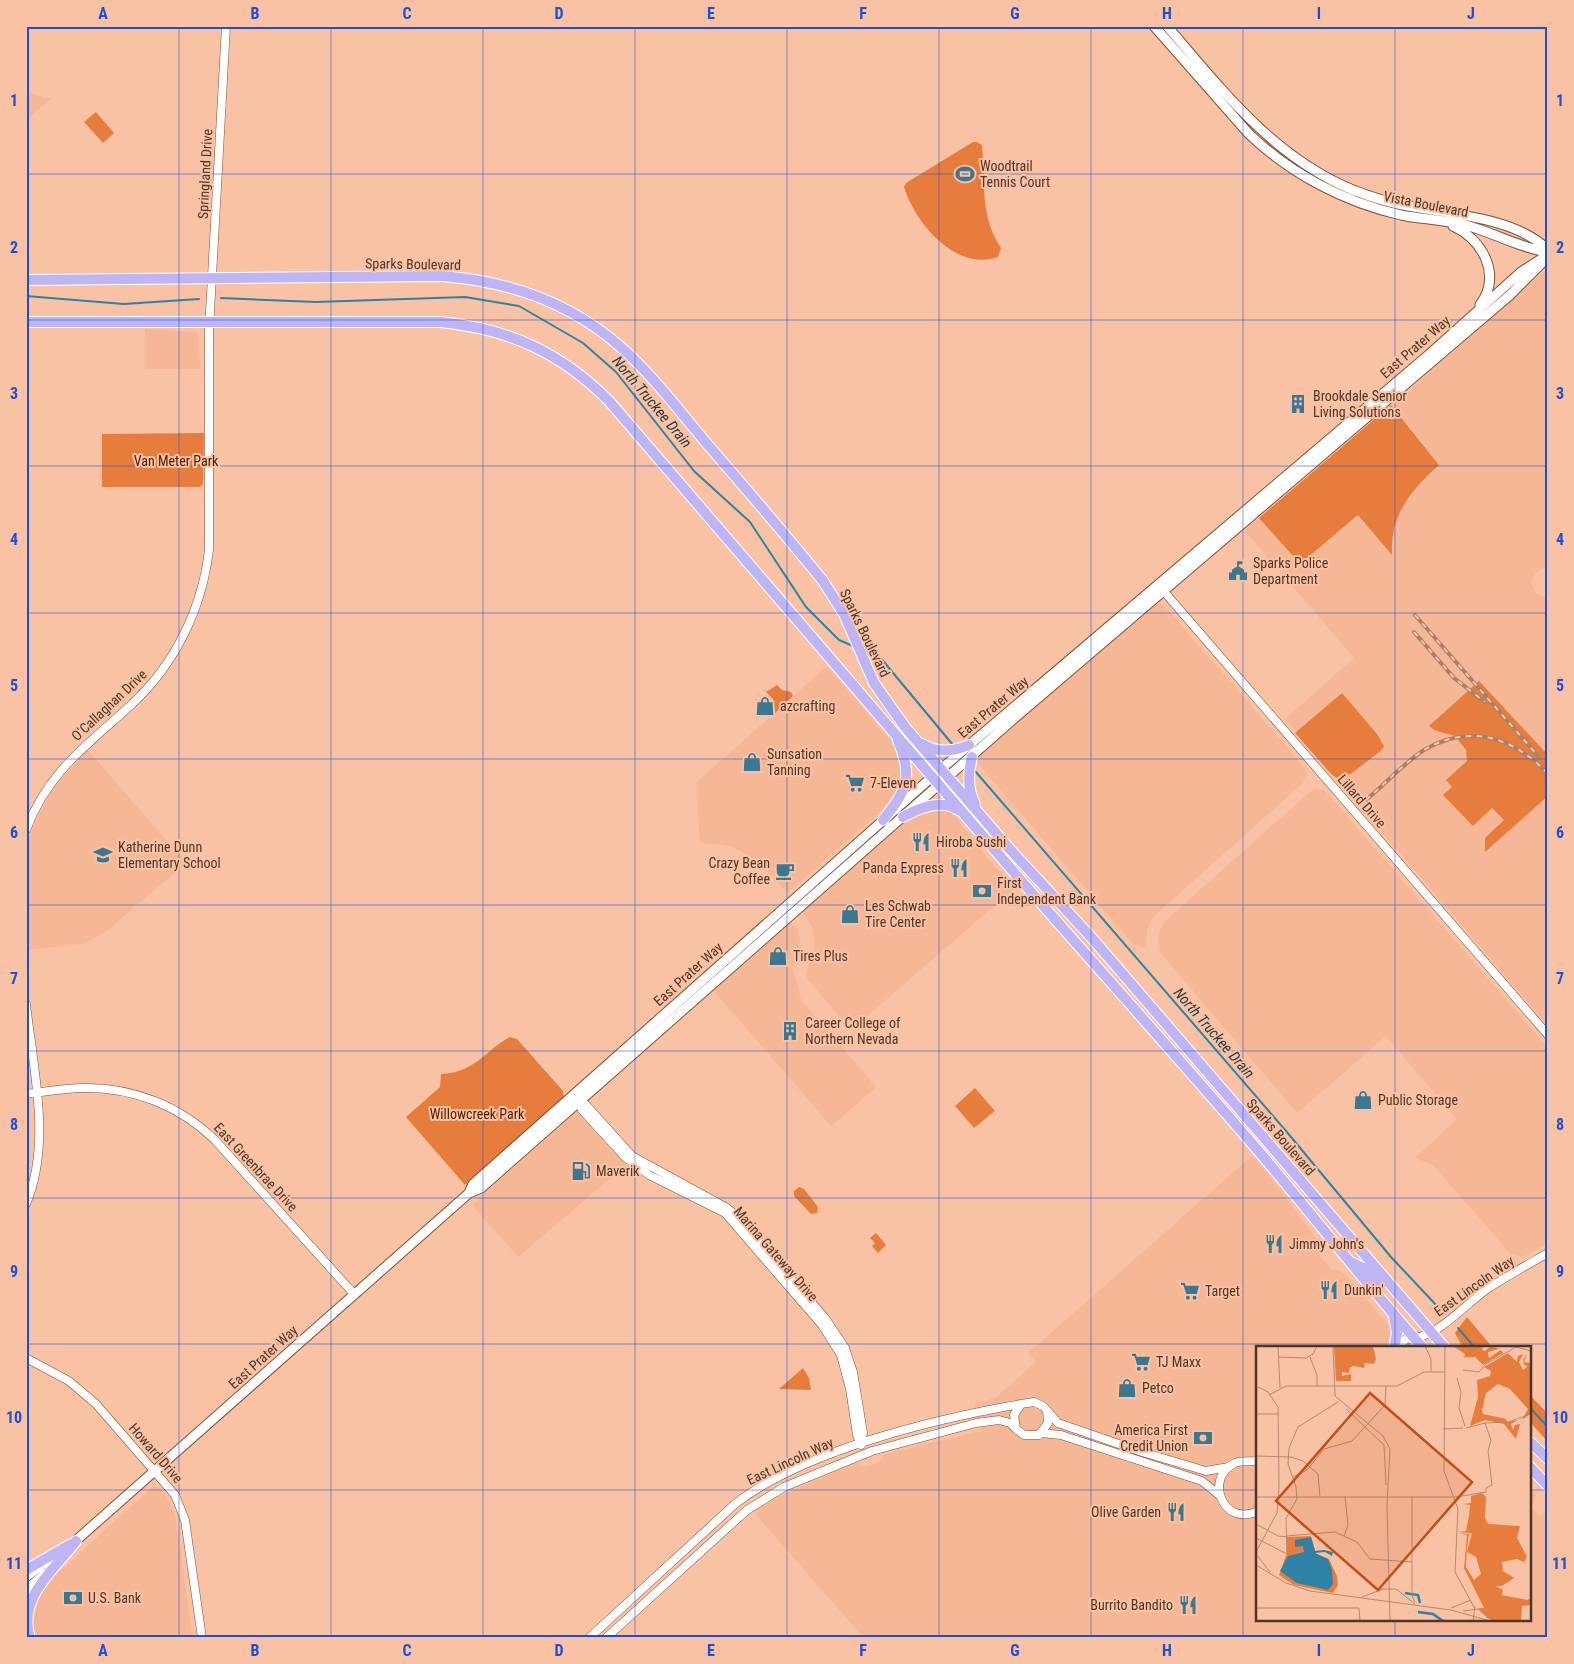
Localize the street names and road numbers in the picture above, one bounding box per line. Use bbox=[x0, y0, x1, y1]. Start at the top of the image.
street label: Springland Drive bbox=[195, 128, 215, 219]
street label: Vista Boulevard bbox=[1382, 188, 1470, 220]
street label: Sparks Boulevard bbox=[365, 255, 461, 273]
street label: East Prater Way bbox=[1377, 312, 1453, 382]
street label: Sparks Boulevard bbox=[837, 586, 893, 680]
street label: O'Callaghan Drive bbox=[68, 666, 150, 744]
street label: East Prater Way bbox=[955, 673, 1032, 741]
street label: Lillard Drive bbox=[1335, 771, 1390, 831]
street label: East Prater Way bbox=[650, 939, 726, 1009]
street label: Sparks Boulevard bbox=[1244, 1096, 1318, 1178]
street label: East Greenbrae Drive bbox=[211, 1119, 301, 1215]
street label: Marina Gateway Drive bbox=[731, 1204, 822, 1305]
street label: East Lincoln Way bbox=[1431, 1252, 1517, 1319]
street label: East Prater Way bbox=[225, 1322, 301, 1392]
street label: Howard Drive bbox=[126, 1420, 187, 1486]
street label: East Lincoln Way bbox=[744, 1434, 836, 1488]

